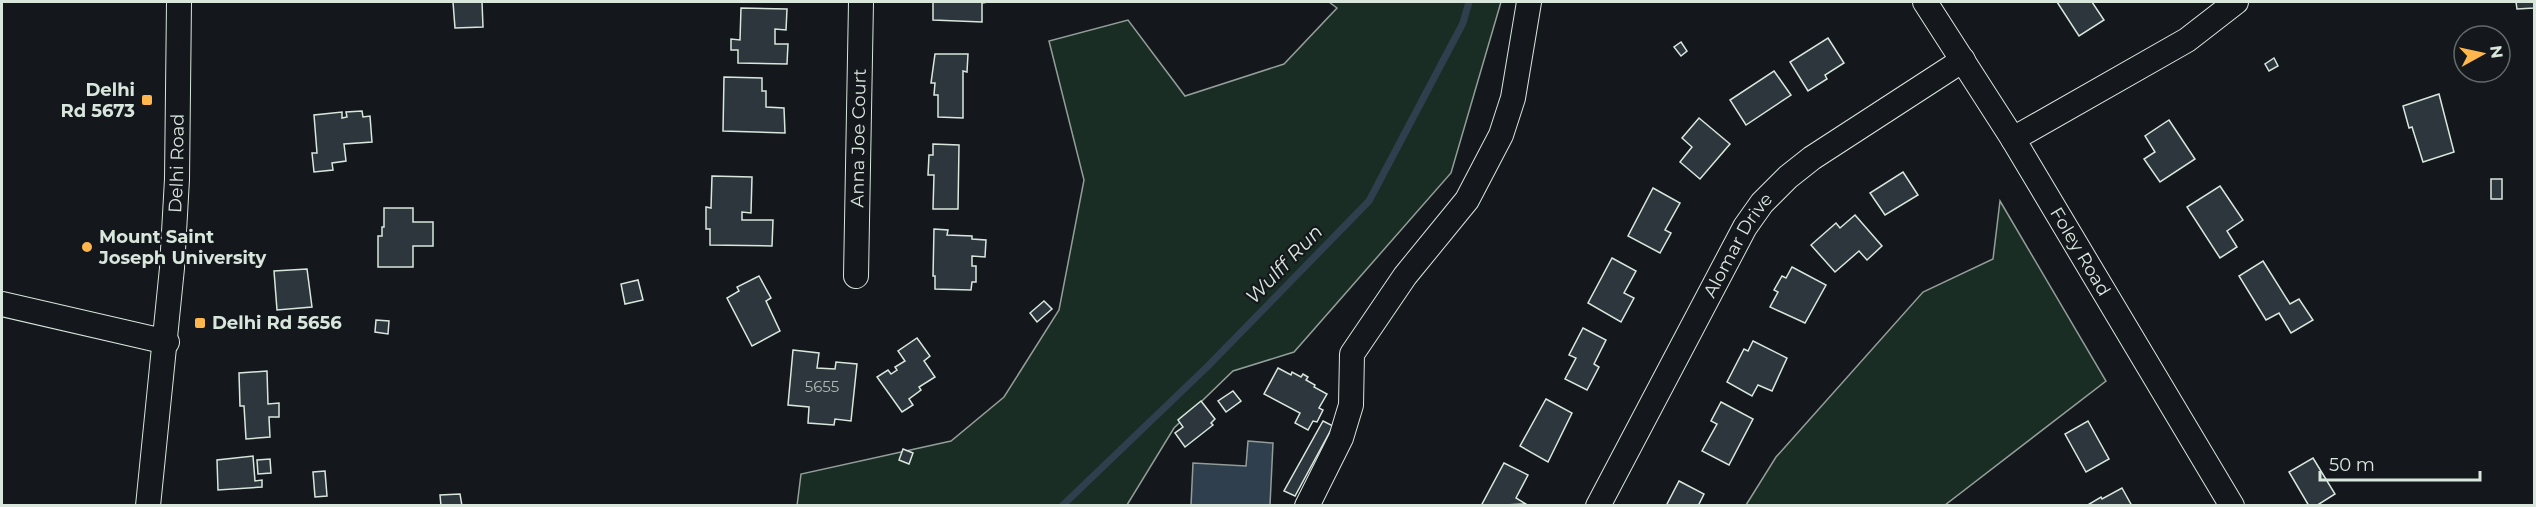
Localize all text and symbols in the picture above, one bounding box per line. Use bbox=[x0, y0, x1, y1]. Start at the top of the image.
north arrow bbox=[2452, 24, 2512, 84]
text: N bbox=[2486, 44, 2507, 60]
street label: Anna Joe Court bbox=[846, 68, 871, 208]
place label: Delhi Rd 5673 bbox=[60, 79, 135, 122]
marker: Delhi Rd 5673 bbox=[140, 93, 154, 107]
street label: Delhi Road bbox=[164, 114, 189, 214]
street label: Alomar Drive bbox=[1699, 188, 1777, 301]
street label: Foley Road bbox=[2045, 203, 2115, 300]
water label: Wulff Run bbox=[1241, 220, 1327, 308]
place label: Mount Saint Joseph University bbox=[98, 226, 266, 269]
marker: Mount Saint Joseph University bbox=[80, 240, 94, 254]
place label: Delhi Rd 5656 bbox=[212, 312, 342, 334]
marker: Delhi Rd 5656 bbox=[193, 316, 207, 330]
house number: 5655 bbox=[805, 377, 839, 396]
scale bar bbox=[2320, 444, 2480, 482]
text: 50 m bbox=[2329, 454, 2375, 476]

